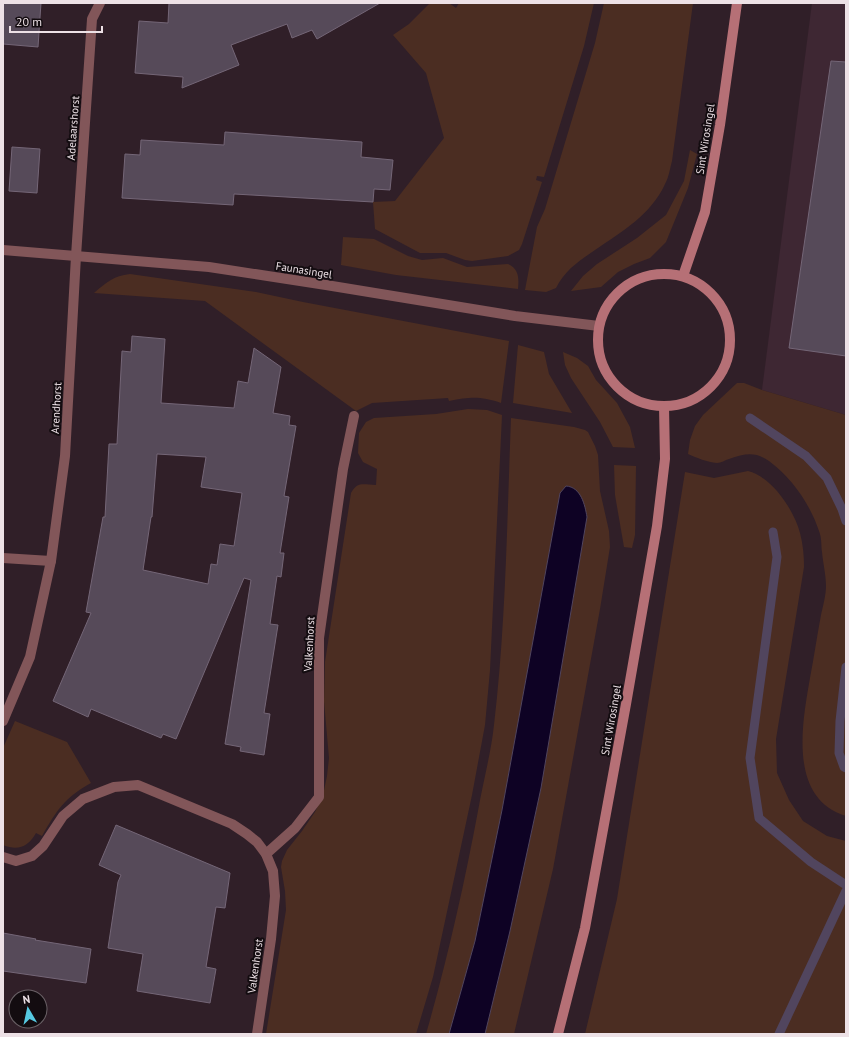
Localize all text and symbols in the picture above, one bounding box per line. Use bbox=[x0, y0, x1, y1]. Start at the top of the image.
scale bar bbox=[10, 8, 102, 34]
text: 20 m bbox=[16, 14, 42, 29]
street label: Adelaarshorst bbox=[64, 95, 82, 161]
street label: Sint Wirosingel bbox=[693, 102, 718, 175]
street label: Faunasingel bbox=[275, 259, 334, 281]
street label: Arendhorst bbox=[48, 382, 64, 434]
street label: Valkenhorst bbox=[301, 616, 317, 673]
street label: Sint Wirosingel bbox=[598, 683, 624, 756]
street label: Valkenhorst bbox=[244, 937, 266, 995]
north arrow bbox=[8, 989, 48, 1029]
text: N bbox=[22, 992, 31, 1007]

